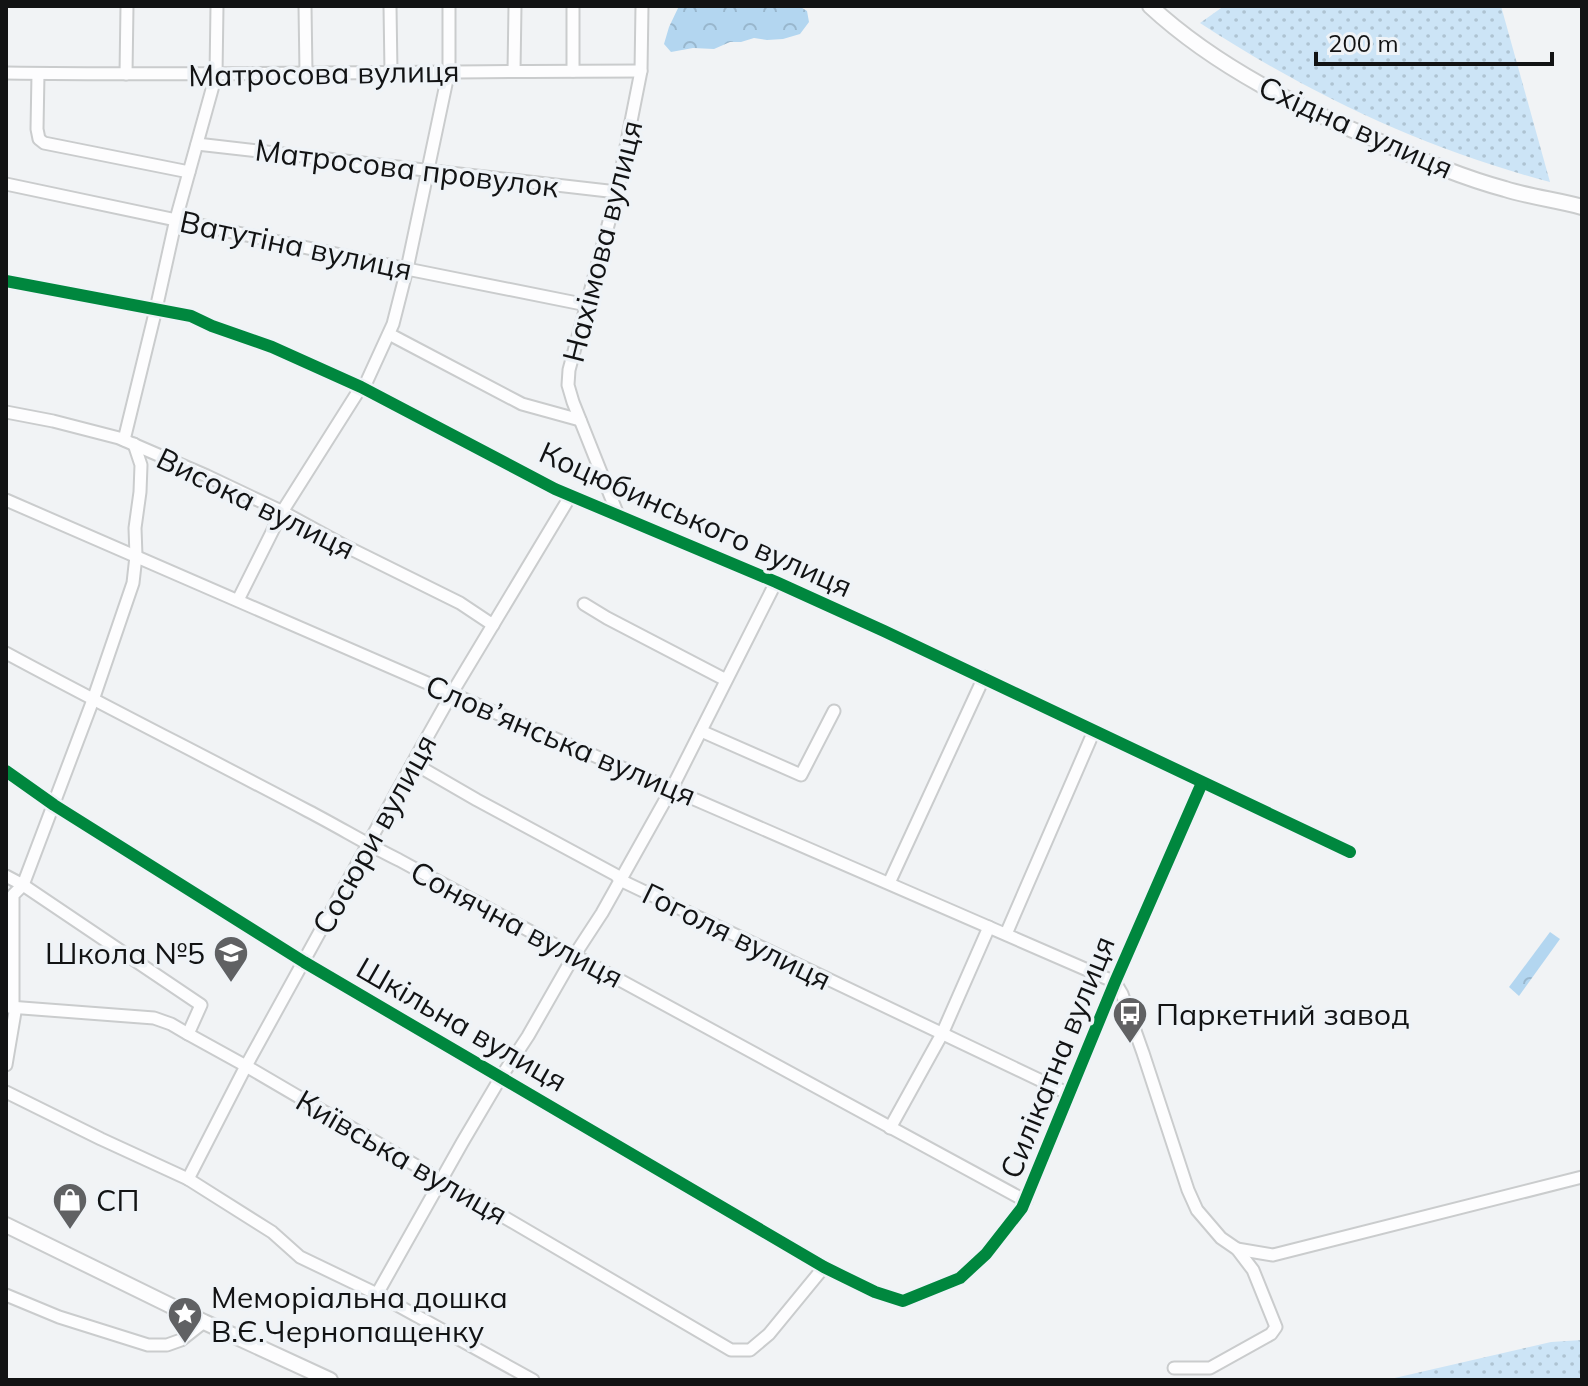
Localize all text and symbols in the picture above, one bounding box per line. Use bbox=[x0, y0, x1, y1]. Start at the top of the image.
scale bar bbox=[1316, 16, 1552, 66]
text: 200 m bbox=[1328, 28, 1399, 58]
street label: Матросова вулиця bbox=[188, 52, 460, 94]
street label: Східна вулиця bbox=[1253, 67, 1459, 187]
street label: Нахімова вулиця bbox=[554, 116, 650, 366]
street label: Матросова провулок bbox=[253, 131, 562, 206]
street label: Ватутіна вулиця bbox=[177, 202, 415, 288]
street label: Коцюбинського вулиця bbox=[534, 433, 858, 605]
street label: Висока вулиця bbox=[151, 439, 361, 567]
street label: Слов’янська вулиця bbox=[420, 666, 702, 814]
street label: Сосюри вулиця bbox=[303, 727, 445, 941]
street label: Сонячна вулиця bbox=[404, 852, 630, 996]
street label: Гоголя вулиця bbox=[636, 874, 838, 998]
street label: Силікатна вулиця bbox=[991, 930, 1123, 1184]
place label: Школа №5 bbox=[45, 934, 205, 972]
school or university icon: Школа №5 bbox=[212, 934, 250, 984]
street label: Шкільна вулиця bbox=[350, 948, 574, 1100]
bus stop icon: Паркетний завод bbox=[1111, 995, 1149, 1045]
place label: Паркетний завод bbox=[1156, 995, 1409, 1033]
street label: Київська вулиця bbox=[289, 1081, 515, 1233]
shop icon: СП bbox=[51, 1181, 89, 1231]
place label: СП bbox=[96, 1181, 139, 1219]
place label: Меморіальна дошка В.Є.Чернопащенку bbox=[211, 1278, 508, 1350]
place icon: Меморіальна дошка В.Є.Чернопащенку bbox=[166, 1295, 204, 1345]

